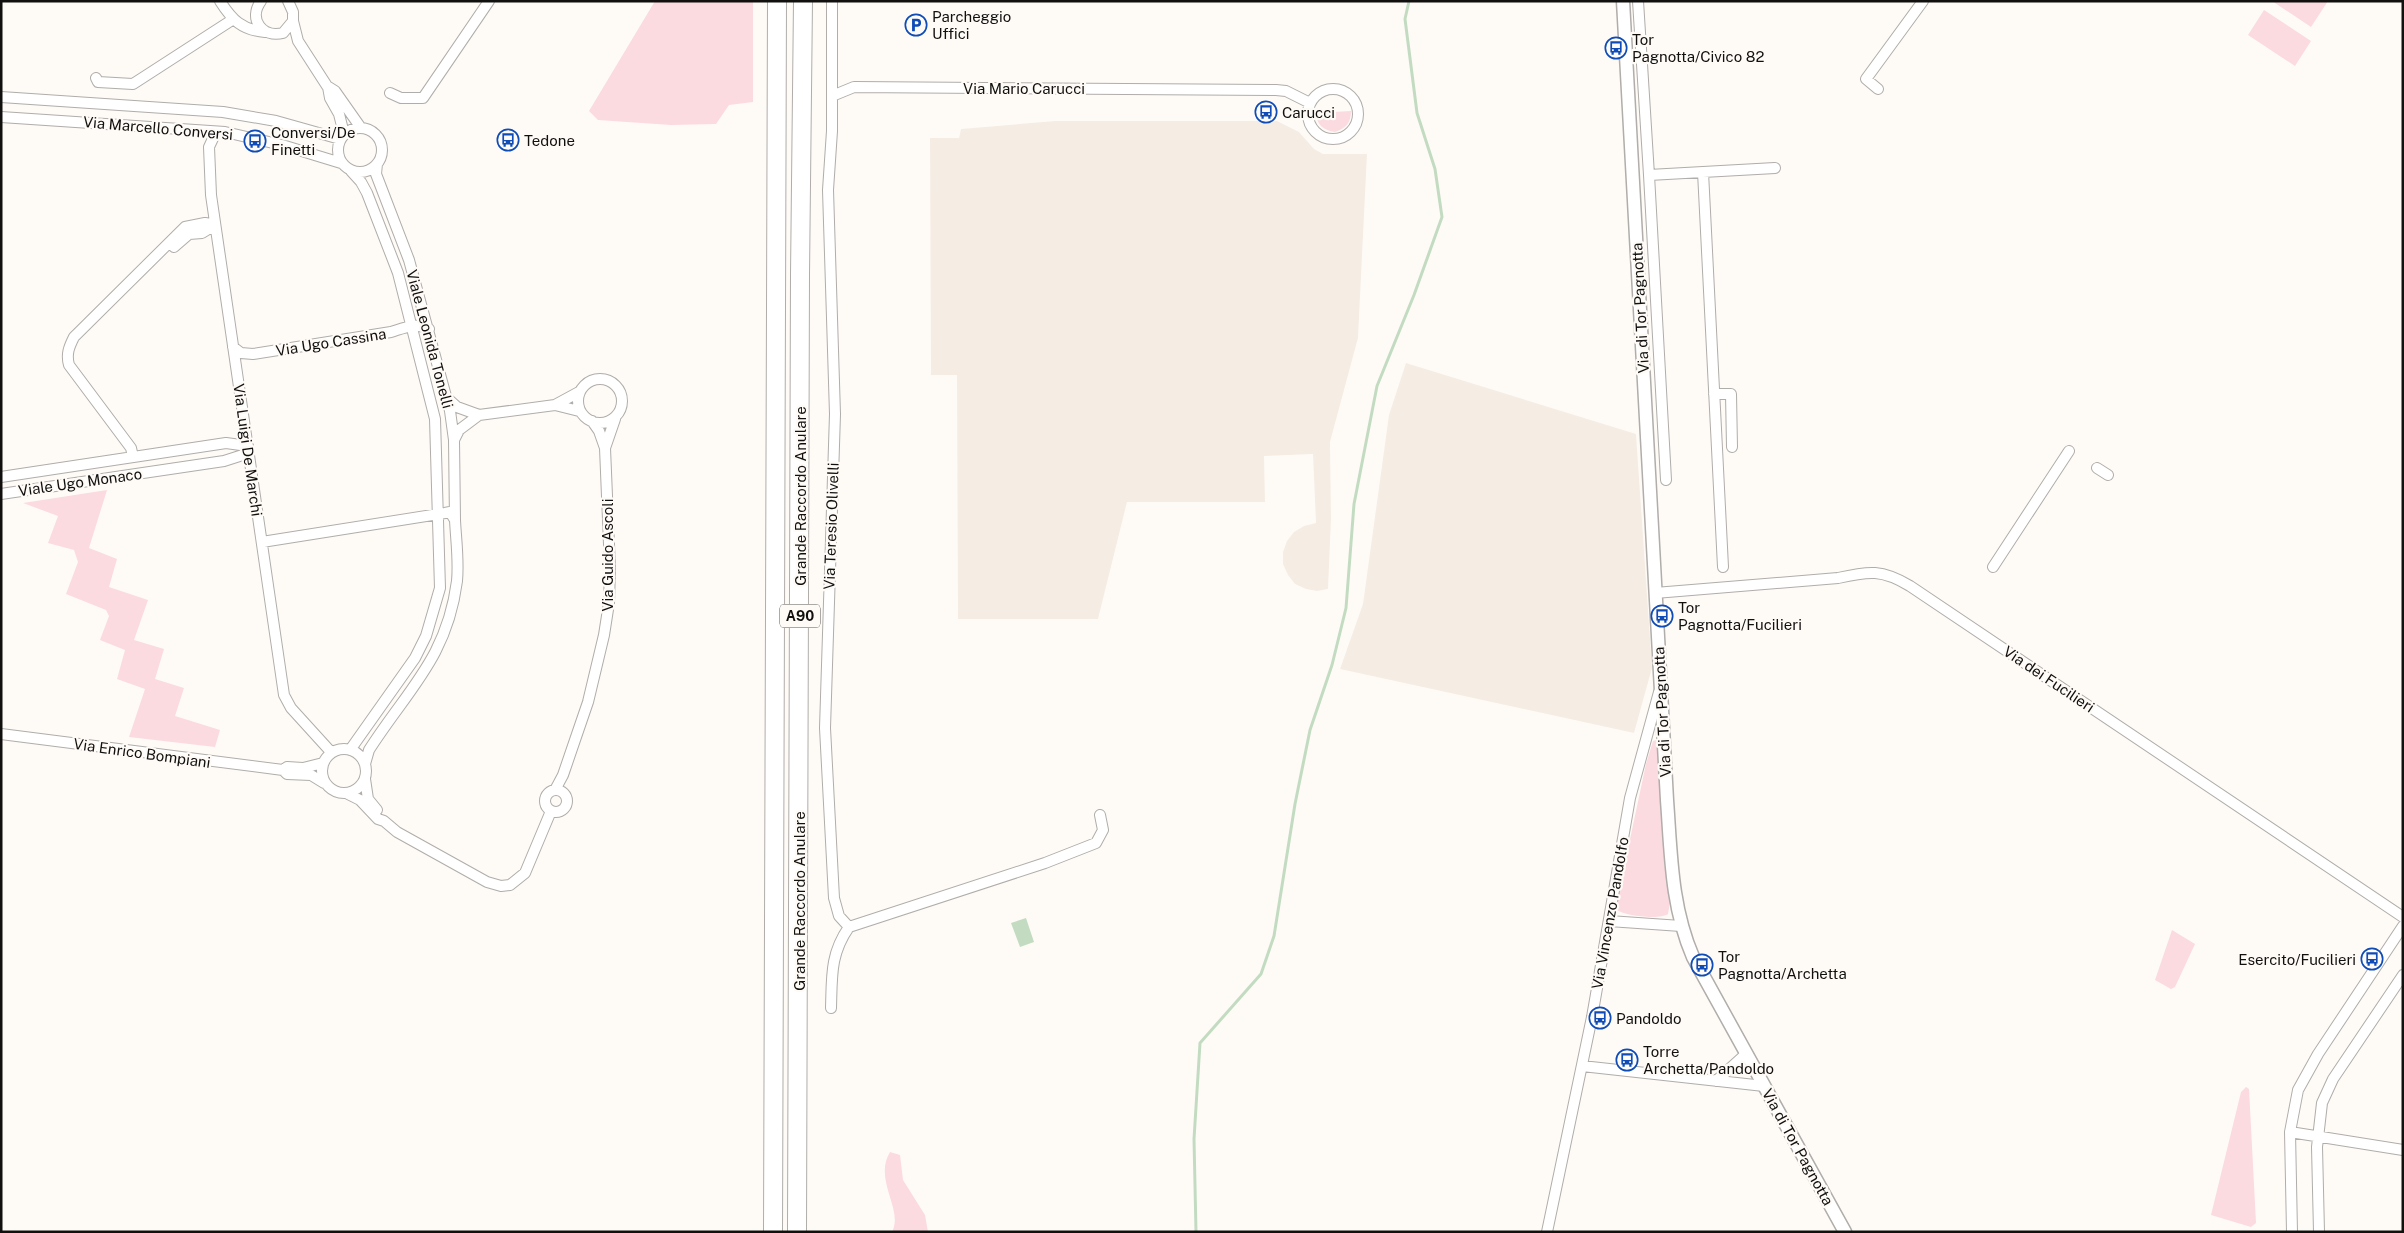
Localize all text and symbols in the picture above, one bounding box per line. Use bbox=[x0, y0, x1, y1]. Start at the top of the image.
place label: Parcheggio Uffici bbox=[932, 8, 1011, 42]
parking icon: Parcheggio Uffici bbox=[904, 13, 928, 37]
place label: Tor Pagnotta/Civico 82 bbox=[1632, 31, 1764, 65]
bus stop icon: Tor Pagnotta/Civico 82 bbox=[1604, 36, 1628, 60]
street label: Via Mario Carucci bbox=[963, 80, 1085, 97]
bus stop icon: Carucci bbox=[1254, 100, 1278, 124]
place label: Carucci bbox=[1282, 104, 1335, 121]
street label: Via Marcello Conversi bbox=[82, 113, 234, 143]
place label: Conversi/De Finetti bbox=[271, 124, 355, 158]
bus stop icon: Tedone bbox=[496, 128, 520, 152]
bus stop icon: Conversi/De Finetti bbox=[243, 129, 267, 153]
place label: Tedone bbox=[524, 132, 575, 149]
street label: Via di Tor Pagnotta bbox=[1628, 242, 1652, 374]
street label: Viale Leonida Tonelli bbox=[403, 268, 457, 410]
street label: Via Ugo Cassina bbox=[275, 325, 387, 359]
street label: Via Luigi De Marchi bbox=[230, 383, 266, 517]
street label: Grande Raccordo Anulare bbox=[792, 406, 809, 586]
street label: Via Teresio Olivelli bbox=[820, 462, 842, 590]
street label: Viale Ugo Monaco bbox=[17, 465, 143, 499]
street label: Via Guido Ascoli bbox=[599, 498, 616, 612]
place label: Tor Pagnotta/Fucilieri bbox=[1678, 599, 1802, 633]
road number: A90 bbox=[780, 604, 820, 628]
bus stop icon: Tor Pagnotta/Fucilieri bbox=[1650, 604, 1674, 628]
street label: Via dei Fucilieri bbox=[2000, 642, 2098, 716]
street label: Via di Tor Pagnotta bbox=[1650, 646, 1674, 778]
street label: Via Enrico Bompiani bbox=[72, 735, 212, 771]
street label: Grande Raccordo Anulare bbox=[791, 811, 808, 991]
street label: Via Vincenzo Pandolfo bbox=[1588, 835, 1632, 991]
bus stop icon: Esercito/Fucilieri bbox=[2360, 947, 2384, 971]
place label: Tor Pagnotta/Archetta bbox=[1718, 948, 1847, 982]
place label: Esercito/Fucilieri bbox=[2238, 951, 2356, 968]
bus stop icon: Tor Pagnotta/Archetta bbox=[1690, 953, 1714, 977]
bus stop icon: Pandoldo bbox=[1588, 1006, 1612, 1030]
place label: Pandoldo bbox=[1616, 1010, 1681, 1027]
place label: Torre Archetta/Pandoldo bbox=[1643, 1043, 1774, 1077]
bus stop icon: Torre Archetta/Pandoldo bbox=[1615, 1048, 1639, 1072]
street label: Via di Tor Pagnotta bbox=[1759, 1086, 1837, 1208]

